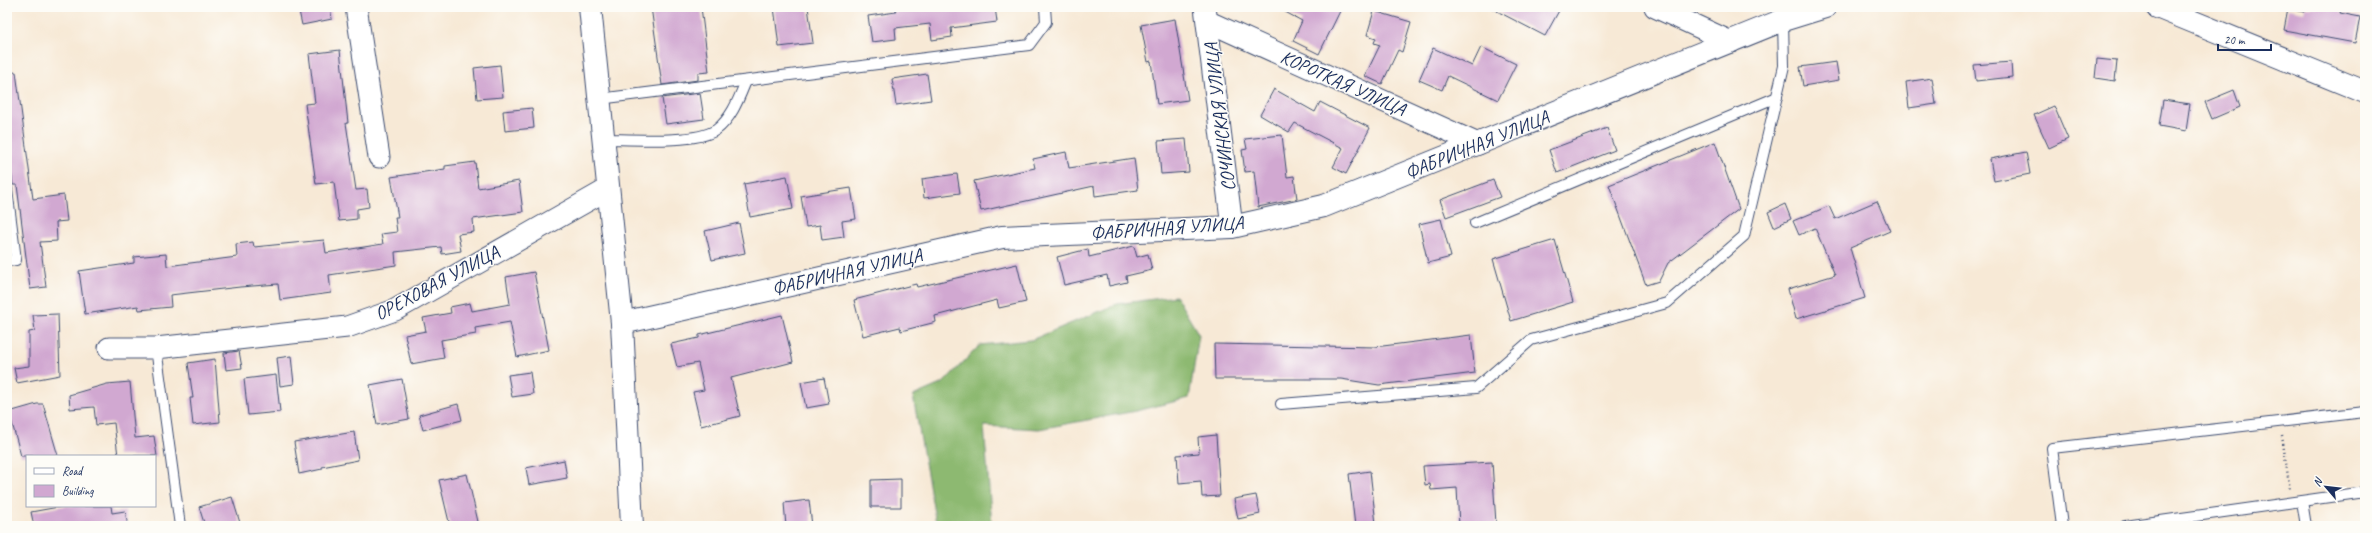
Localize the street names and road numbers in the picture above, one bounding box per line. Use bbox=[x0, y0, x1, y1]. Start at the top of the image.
street label: СОЧИНСКАЯ УЛИЦА bbox=[1199, 40, 1241, 193]
street label: КОРОТКАЯ УЛИЦА bbox=[1277, 45, 1411, 122]
street label: ФАБРИЧНАЯ УЛИЦА bbox=[1402, 105, 1554, 185]
street label: ФАБРИЧНАЯ УЛИЦА bbox=[1090, 211, 1246, 245]
street label: ОРЕХОВАЯ УЛИЦА bbox=[371, 240, 504, 326]
street label: ФАБРИЧНАЯ УЛИЦА bbox=[770, 243, 926, 301]

